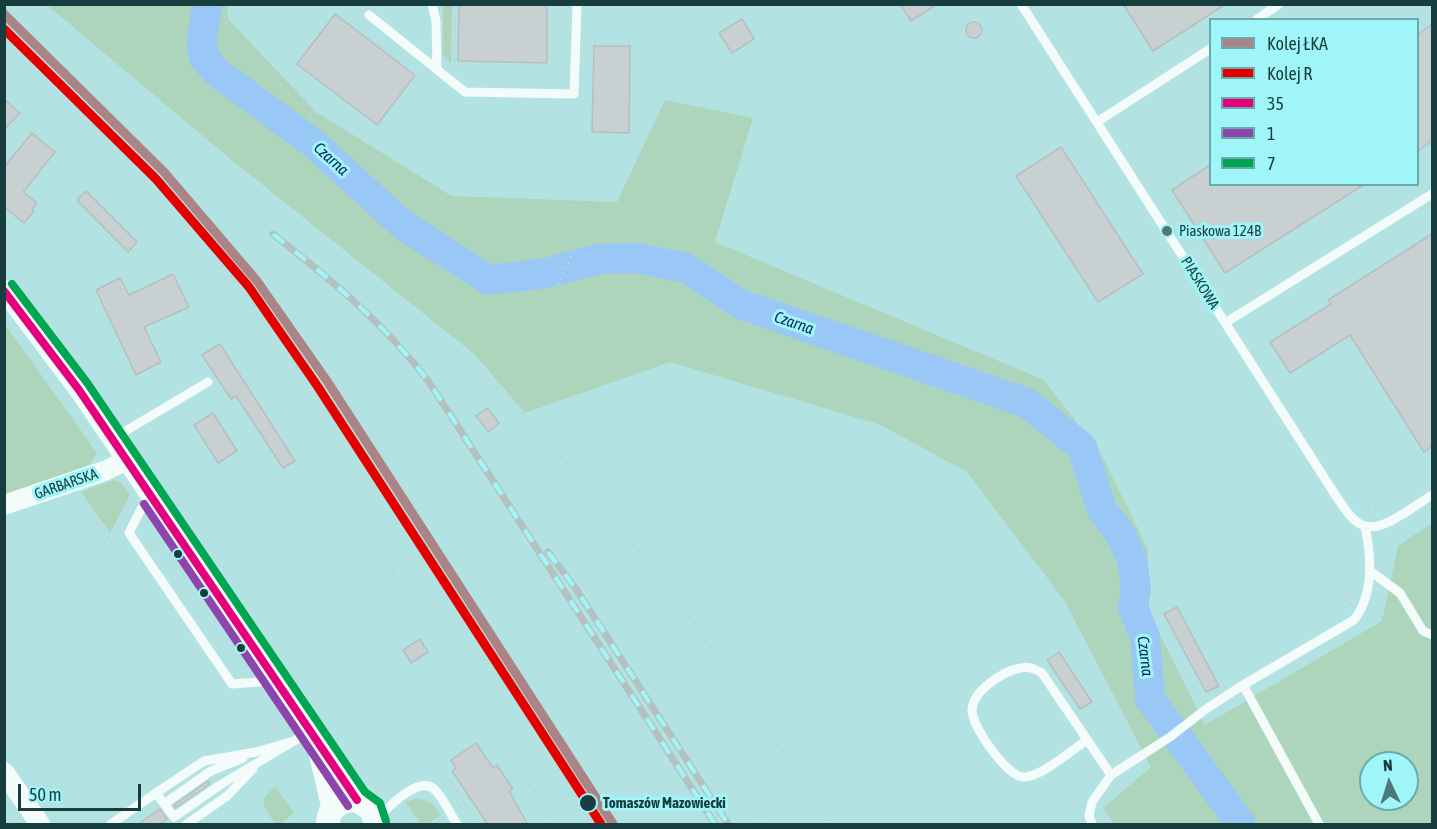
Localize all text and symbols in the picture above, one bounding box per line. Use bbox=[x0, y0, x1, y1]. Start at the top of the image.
legend bbox=[1209, 18, 1419, 186]
text: Kolej ŁKA bbox=[1267, 33, 1328, 54]
text: Kolej R bbox=[1267, 63, 1312, 84]
text: 35 bbox=[1267, 93, 1284, 114]
text: 1 bbox=[1267, 123, 1275, 144]
water label: Czarna bbox=[310, 138, 352, 180]
text: 7 bbox=[1267, 153, 1275, 174]
place label: Piaskowa 124B bbox=[1179, 222, 1261, 240]
marker: Piaskowa 124B bbox=[1160, 224, 1174, 238]
street label: PIASKOWA bbox=[1177, 254, 1223, 312]
water label: Czarna bbox=[772, 307, 816, 339]
street label: GARBARSKA bbox=[32, 465, 100, 503]
unlabelled marker bbox=[172, 548, 184, 560]
unlabelled marker bbox=[198, 587, 210, 599]
water label: Czarna bbox=[1133, 635, 1157, 677]
unlabelled marker bbox=[235, 642, 247, 654]
north arrow bbox=[1359, 751, 1419, 811]
text: N bbox=[1383, 756, 1393, 774]
scale bar bbox=[21, 772, 144, 810]
text: 50 m bbox=[29, 784, 61, 805]
marker: Tomaszów Mazowiecki bbox=[578, 793, 598, 813]
place label: Tomaszów Mazowiecki bbox=[603, 794, 726, 812]

